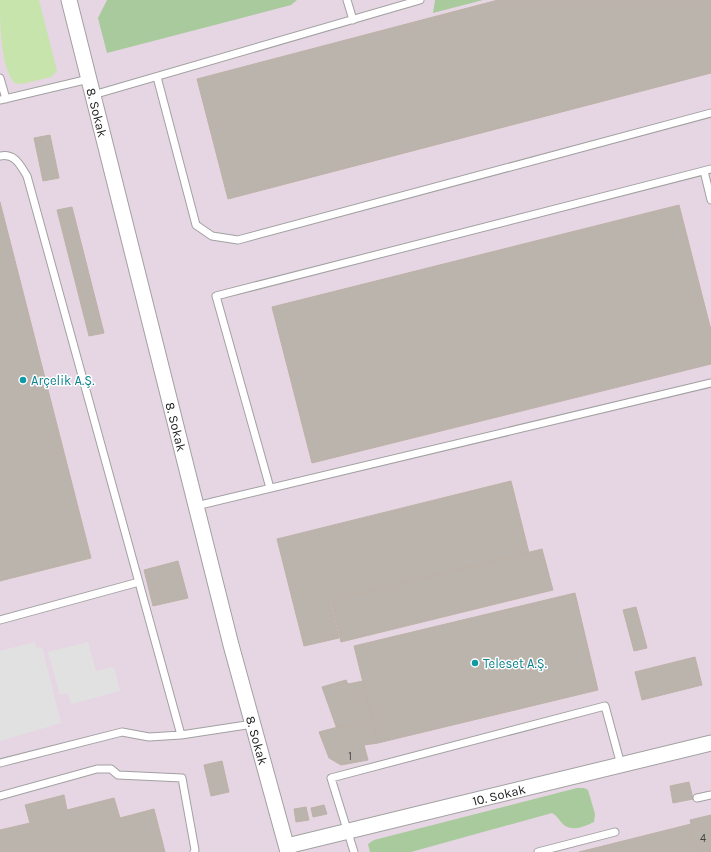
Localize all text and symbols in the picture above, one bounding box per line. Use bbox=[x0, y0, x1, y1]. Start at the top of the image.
street label: 8. Sokak bbox=[84, 86, 111, 139]
place label: Arçelik A.Ş. bbox=[31, 373, 94, 388]
marker: Arçelik A.Ş. bbox=[18, 375, 28, 385]
street label: 8. Sokak bbox=[163, 401, 190, 453]
place label: Teleset A.Ş. bbox=[483, 656, 547, 671]
marker: Teleset A.Ş. bbox=[470, 658, 480, 668]
street label: 8. Sokak bbox=[243, 714, 271, 767]
house number: 1 bbox=[348, 750, 352, 763]
street label: 10. Sokak bbox=[471, 781, 527, 808]
house number: 4 bbox=[700, 832, 706, 845]

